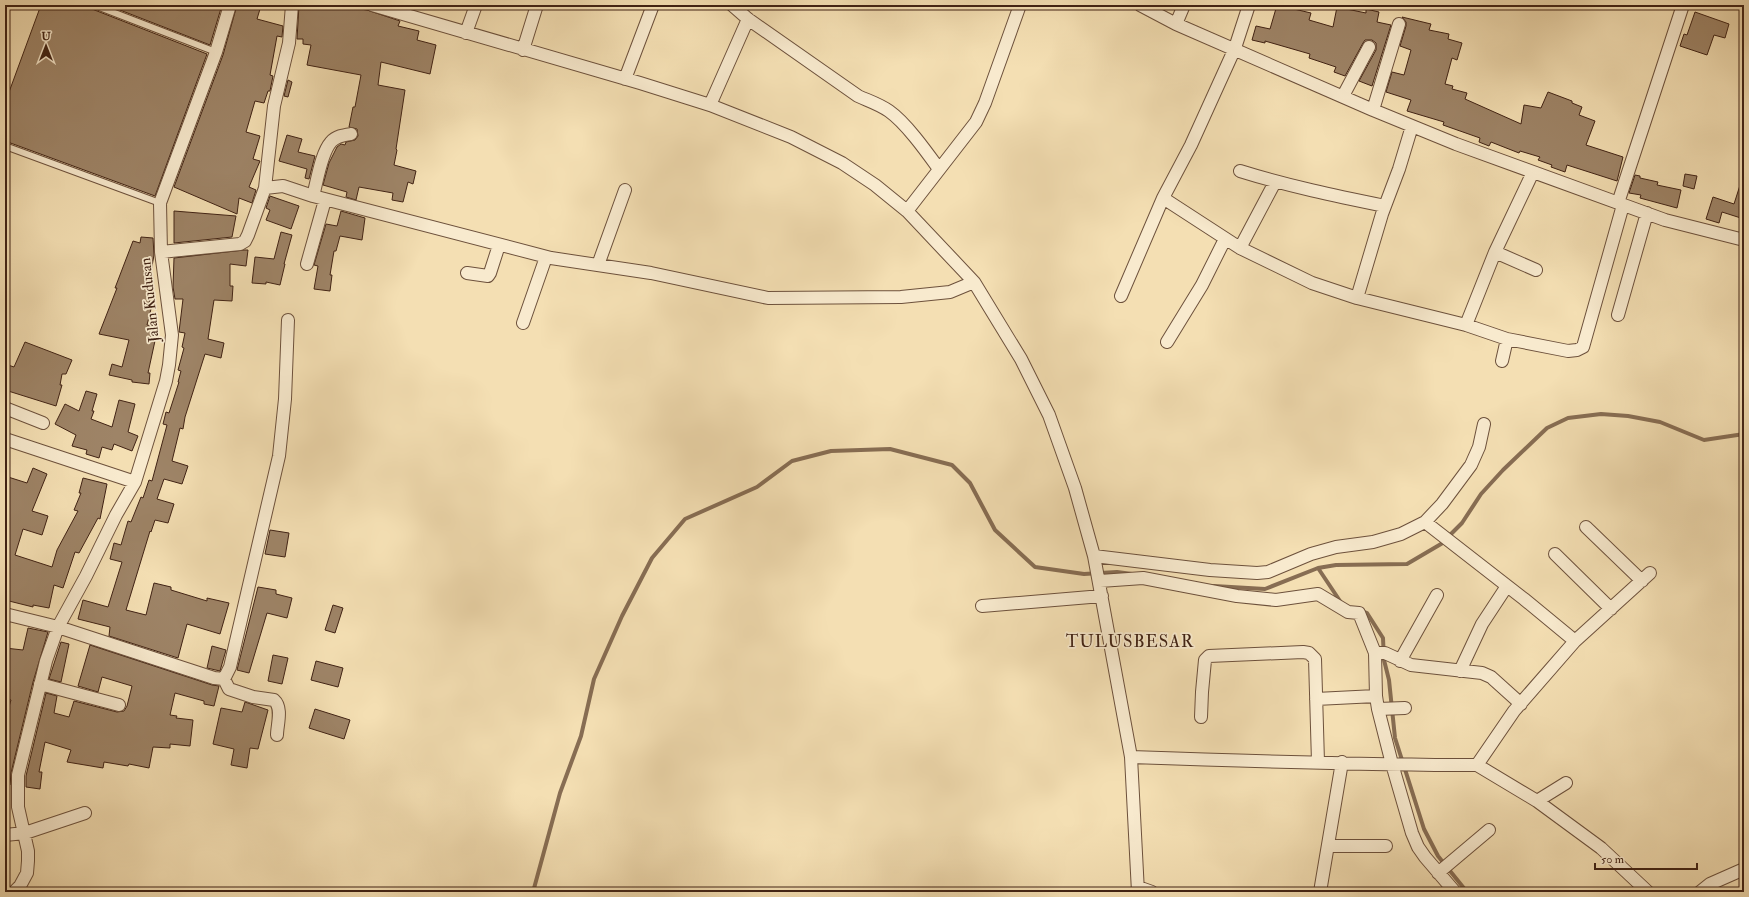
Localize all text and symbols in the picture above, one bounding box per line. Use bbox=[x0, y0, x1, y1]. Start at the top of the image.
north arrow bbox=[26, 26, 66, 66]
text: U bbox=[41, 30, 51, 43]
street label: Jalan Kudusan bbox=[136, 256, 165, 344]
district label: TULUSBESAR bbox=[1066, 631, 1194, 652]
scale bar bbox=[1595, 845, 1697, 871]
text: 50 m bbox=[1601, 852, 1625, 867]

